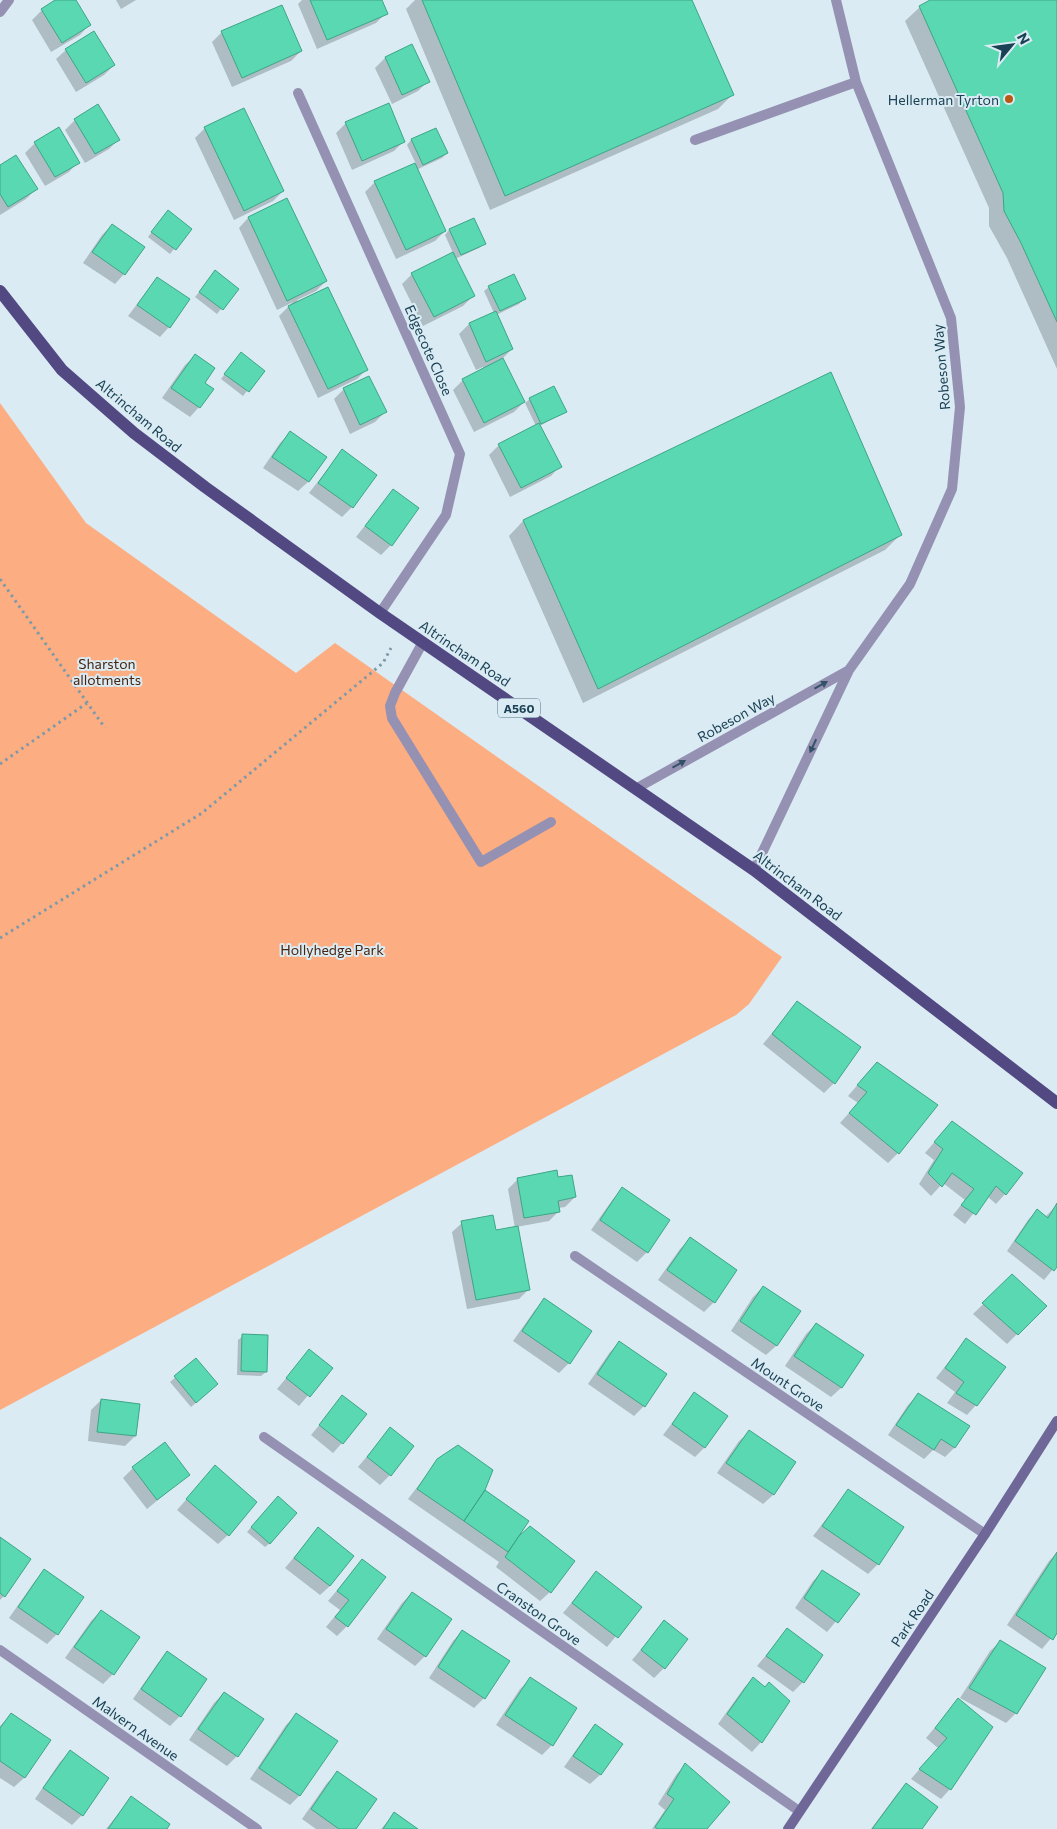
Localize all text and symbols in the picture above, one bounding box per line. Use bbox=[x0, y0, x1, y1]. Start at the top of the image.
north arrow bbox=[987, 20, 1037, 70]
text: N bbox=[1014, 30, 1034, 47]
place label: Hellerman Tyrton bbox=[888, 91, 999, 108]
marker: Hellerman Tyrton bbox=[1003, 93, 1015, 105]
street label: Edgecote Close bbox=[401, 302, 457, 398]
street label: Robeson Way bbox=[929, 323, 953, 411]
street label: Altrincham Road bbox=[93, 374, 185, 456]
street label: Altrincham Road bbox=[416, 616, 514, 690]
park label: Sharston allotments bbox=[73, 655, 141, 688]
one-way arrow bbox=[815, 681, 828, 690]
street label: Robeson Way bbox=[694, 689, 778, 745]
road number: A560 bbox=[498, 698, 540, 718]
one-way arrow bbox=[809, 738, 817, 753]
one-way arrow bbox=[673, 760, 686, 769]
street label: Altrincham Road bbox=[751, 846, 845, 924]
park label: Hollyhedge Park bbox=[280, 941, 384, 958]
street label: Mount Grove bbox=[748, 1353, 828, 1415]
street label: Cranston Grove bbox=[493, 1578, 585, 1648]
street label: Park Road bbox=[887, 1586, 937, 1650]
street label: Malvern Avenue bbox=[90, 1692, 182, 1764]

